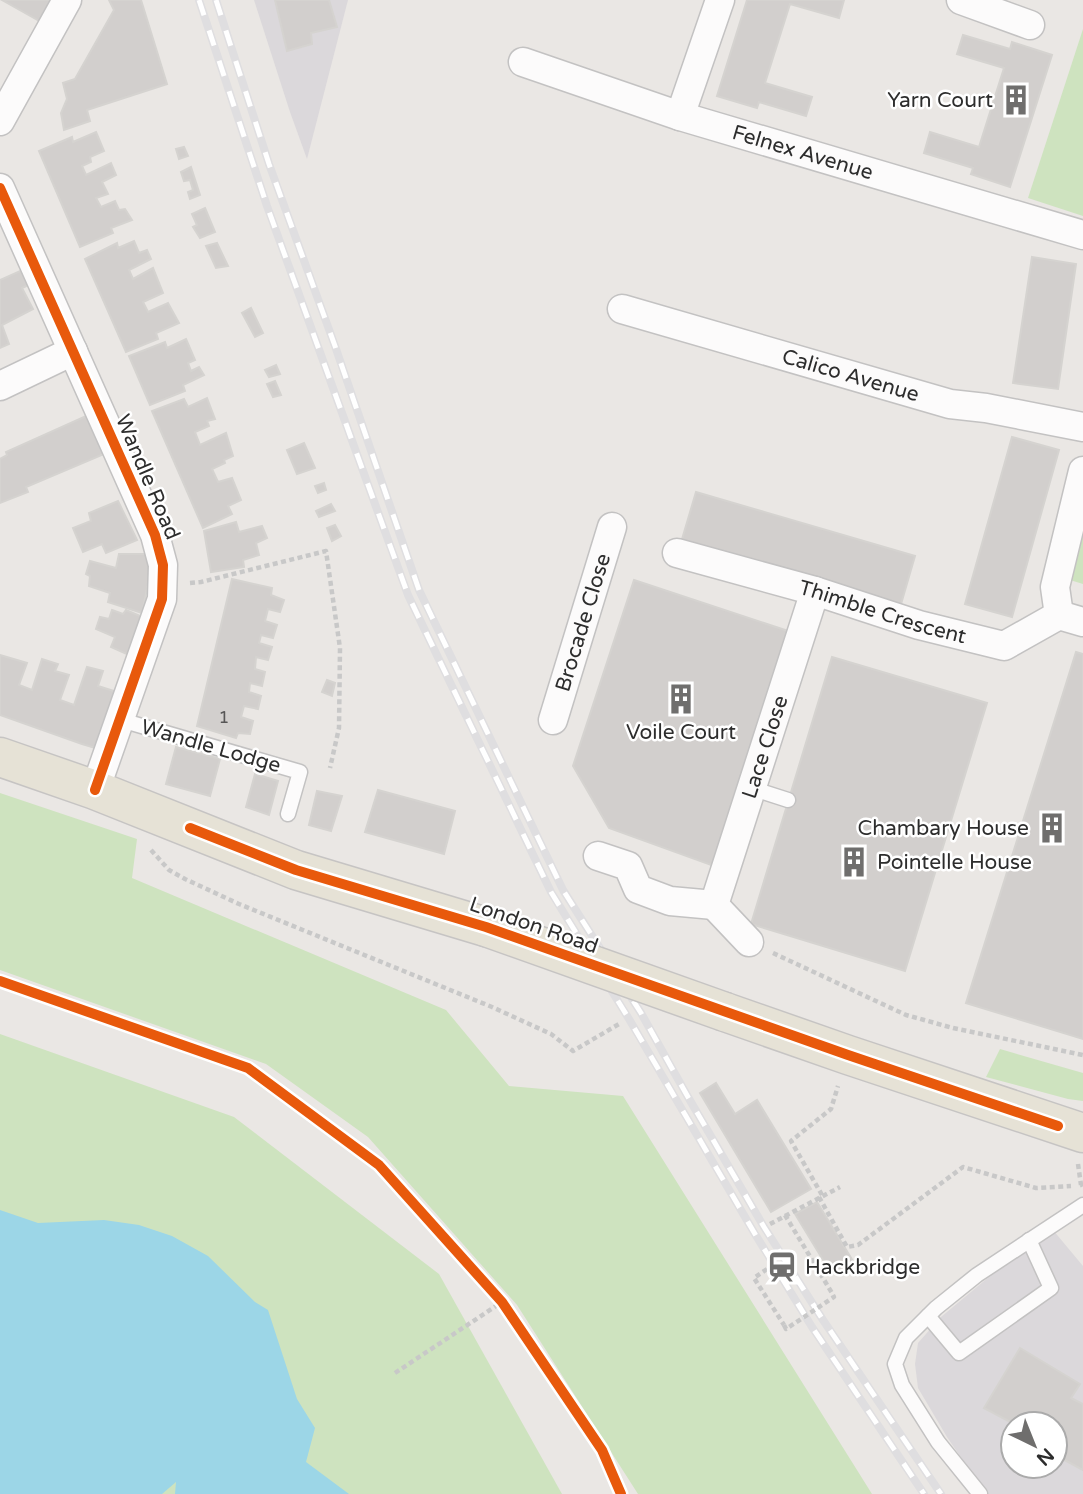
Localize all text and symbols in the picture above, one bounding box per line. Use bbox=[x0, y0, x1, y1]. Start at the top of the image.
building icon: Yarn Court bbox=[999, 83, 1033, 117]
place label: Yarn Court bbox=[887, 88, 993, 113]
street label: Felnex Avenue bbox=[729, 120, 876, 185]
street label: Calico Avenue bbox=[779, 344, 922, 407]
street label: Wandle Road bbox=[110, 411, 185, 544]
street label: Brocade Close bbox=[550, 550, 616, 695]
street label: Thimble Crescent bbox=[796, 575, 969, 649]
building icon: Voile Court bbox=[664, 682, 698, 716]
street label: Lace Close bbox=[737, 692, 794, 802]
house number: 1 bbox=[218, 706, 230, 728]
street label: Wandle Lodge bbox=[138, 715, 284, 778]
place label: Voile Court bbox=[626, 720, 736, 745]
building icon: Chambary House bbox=[1035, 811, 1069, 845]
place label: Chambary House bbox=[858, 816, 1029, 841]
building icon: Pointelle House bbox=[837, 845, 871, 879]
place label: Pointelle House bbox=[877, 850, 1032, 875]
street label: London Road bbox=[466, 892, 602, 959]
station icon: Hackbridge bbox=[765, 1250, 799, 1284]
place label: Hackbridge bbox=[805, 1255, 920, 1280]
north arrow bbox=[999, 1410, 1069, 1480]
text: N bbox=[1032, 1443, 1058, 1470]

